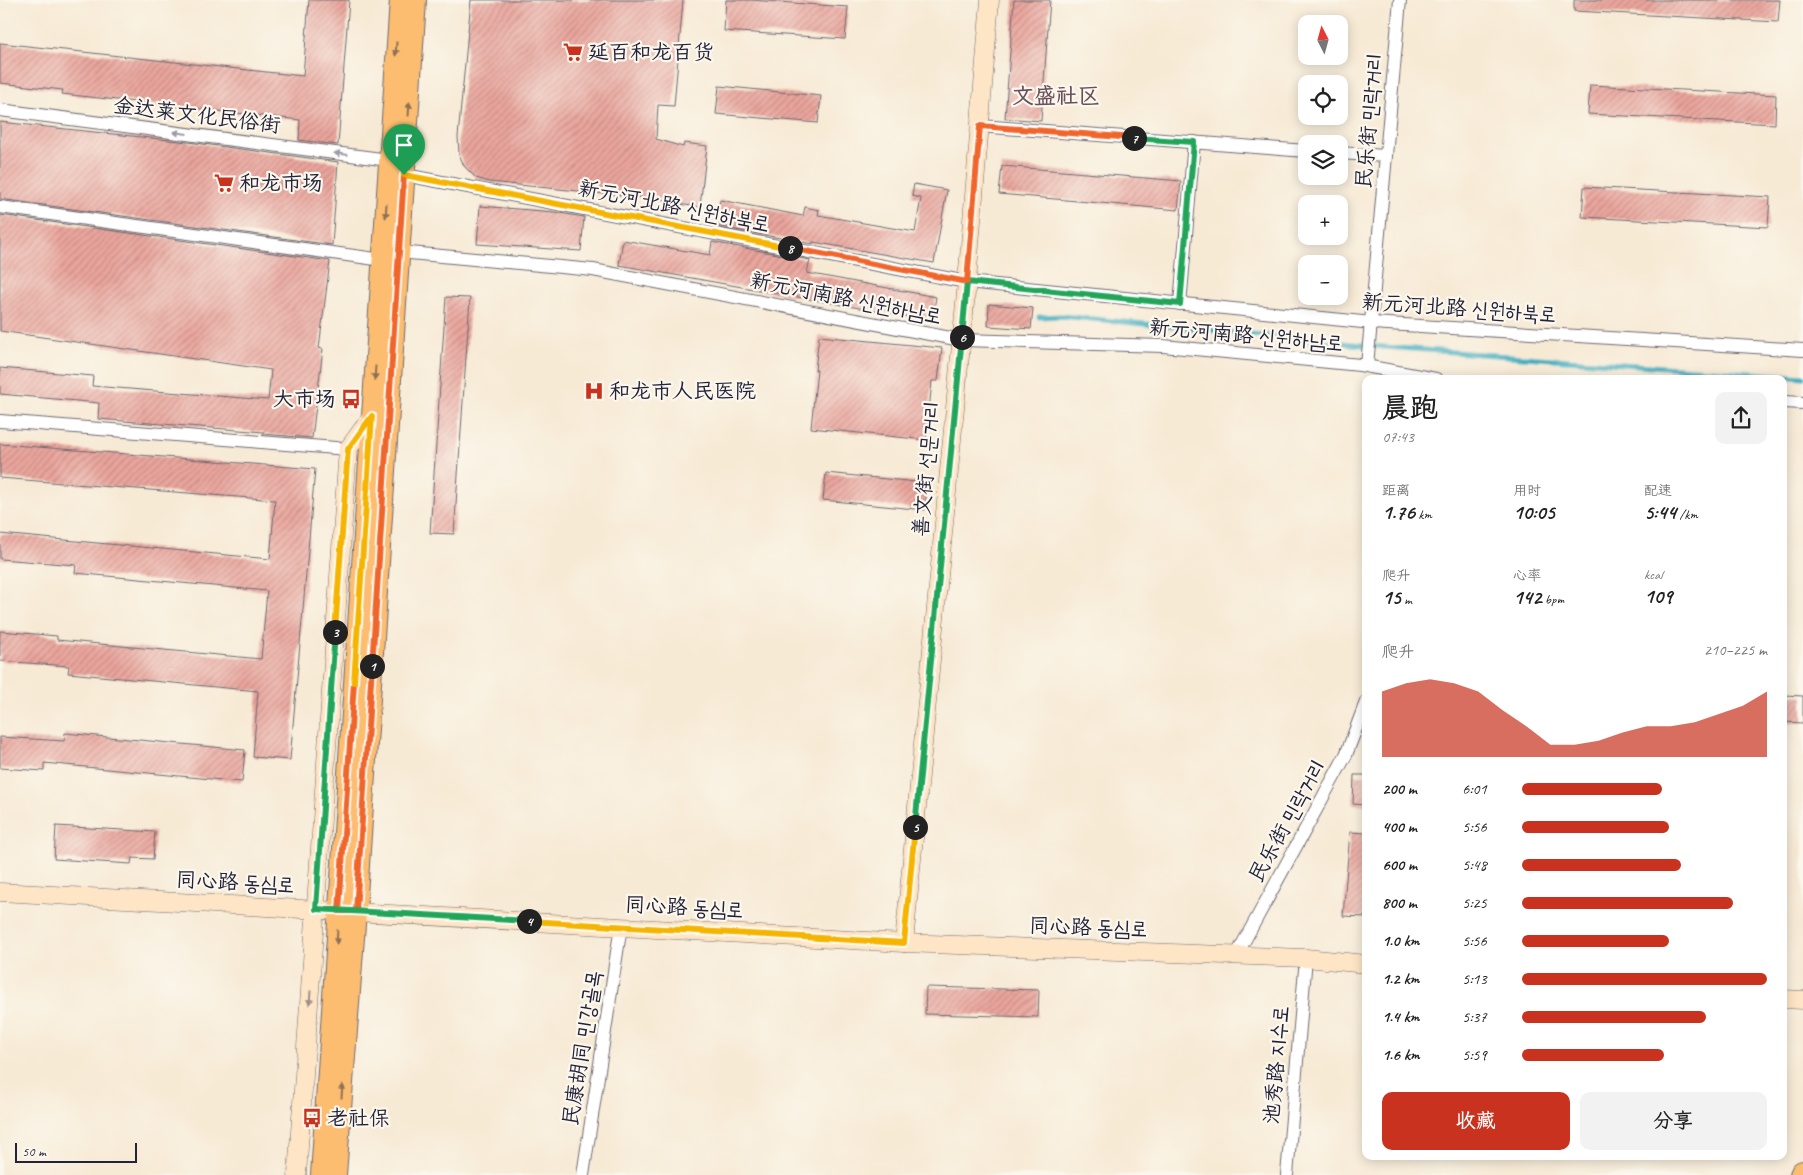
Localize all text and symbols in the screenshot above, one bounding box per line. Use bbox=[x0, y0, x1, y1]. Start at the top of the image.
north arrow bbox=[1298, 15, 1348, 65]
map controls bbox=[1298, 15, 1348, 305]
place label: 延百和龙百货 bbox=[588, 39, 714, 65]
one-way arrow bbox=[392, 41, 400, 57]
supermarket icon: 延百和龙百货 bbox=[562, 41, 584, 63]
street label: 民乐街 민락거리 bbox=[1350, 52, 1388, 190]
button: locate bbox=[1298, 75, 1348, 125]
district label: 文盛社区 bbox=[1012, 82, 1100, 110]
street label: 金达莱文化民俗街 bbox=[112, 92, 282, 138]
one-way arrow bbox=[405, 100, 413, 116]
pin bbox=[383, 124, 425, 175]
pin: 7 bbox=[1122, 126, 1146, 150]
one-way arrow bbox=[171, 129, 187, 137]
text: 7 bbox=[1131, 130, 1138, 147]
icon: arrive bbox=[390, 131, 418, 159]
button: layers bbox=[1298, 135, 1348, 185]
one-way arrow bbox=[333, 150, 349, 158]
place label: 和龙市场 bbox=[239, 170, 323, 196]
supermarket icon: 和龙市场 bbox=[213, 172, 235, 194]
street label: 新元河北路 신원하북로 bbox=[576, 175, 772, 237]
button: + bbox=[1298, 195, 1348, 245]
one-way arrow bbox=[381, 203, 389, 219]
pin: 8 bbox=[778, 236, 802, 260]
text: 8 bbox=[787, 240, 794, 257]
button: − bbox=[1298, 255, 1348, 305]
street label: 新元河南路 신원하남로 bbox=[748, 267, 944, 329]
street label: 新元河北路 신원하북로 bbox=[1361, 288, 1557, 328]
street label: 新元河南路 신원하남로 bbox=[1148, 314, 1344, 356]
pin: 6 bbox=[950, 324, 974, 350]
text: 6 bbox=[959, 329, 966, 346]
one-way arrow bbox=[370, 365, 378, 381]
place label: 和龙市人民医院 bbox=[609, 378, 756, 404]
hospital icon: 和龙市人民医院 bbox=[583, 380, 605, 402]
place label: 大市场 bbox=[273, 386, 336, 412]
bus stop icon: 大市场 bbox=[340, 388, 362, 410]
text: 晨跑 bbox=[1382, 390, 1438, 425]
button: share bbox=[1715, 392, 1767, 444]
street label: 善文街 선문거리 bbox=[907, 400, 945, 538]
text: 07:43 bbox=[1382, 427, 1414, 447]
text: 距离 bbox=[1382, 482, 1410, 499]
text: 用时 bbox=[1513, 482, 1541, 499]
text: 配速 bbox=[1644, 482, 1672, 499]
text: 1.76 bbox=[1382, 499, 1415, 525]
text: 10:05 bbox=[1513, 499, 1555, 525]
text: 5:44 bbox=[1644, 499, 1676, 525]
text: km bbox=[1415, 506, 1432, 523]
text: /km bbox=[1676, 506, 1698, 523]
text: kcal bbox=[1644, 566, 1663, 583]
text: 爬升 bbox=[1382, 567, 1410, 584]
text: 心率 bbox=[1513, 567, 1541, 584]
text: 109 bbox=[1644, 583, 1672, 609]
text: 15 bbox=[1382, 584, 1401, 610]
text: 142 bbox=[1513, 584, 1541, 610]
text: m bbox=[1401, 591, 1412, 608]
text: bpm bbox=[1541, 591, 1564, 608]
pin: 3 bbox=[322, 620, 348, 644]
text: 3 bbox=[332, 624, 339, 641]
text: 210–225 m bbox=[1704, 640, 1767, 660]
text: 爬升 bbox=[1382, 642, 1414, 662]
pin: 1 bbox=[360, 654, 384, 678]
text: 1 bbox=[369, 658, 376, 675]
street label: 民乐街 민락거리 bbox=[1243, 755, 1331, 887]
text: 200 m bbox=[1382, 779, 1417, 799]
text: 6:01 bbox=[1462, 779, 1487, 799]
pin: 5 bbox=[902, 814, 928, 840]
text: 400 m bbox=[1382, 817, 1417, 837]
text: 5:56 bbox=[1462, 817, 1487, 837]
text: 5 bbox=[912, 819, 919, 836]
text: 600 m bbox=[1382, 855, 1417, 875]
text: 5:48 bbox=[1462, 855, 1487, 875]
street label: 同心路 동심로 bbox=[175, 866, 295, 898]
street label: 同心路 동심로 bbox=[624, 891, 744, 923]
text: 800 m bbox=[1382, 893, 1417, 913]
text: 5:25 bbox=[1462, 893, 1487, 913]
pin: 4 bbox=[516, 908, 542, 934]
street label: 同心路 동심로 bbox=[1028, 912, 1148, 942]
text: 4 bbox=[526, 913, 533, 930]
one-way arrow bbox=[333, 929, 341, 945]
text: 1.0 km bbox=[1382, 931, 1419, 951]
text: 5:56 bbox=[1462, 931, 1487, 951]
street label: 民康胡同 민강골목 bbox=[557, 969, 607, 1127]
text: 1.2 km bbox=[1382, 969, 1419, 989]
text: 5:13 bbox=[1462, 969, 1487, 989]
one-way arrow bbox=[305, 990, 313, 1006]
street label: 池秀路 지수로 bbox=[1258, 1005, 1294, 1125]
text: 1.4 km bbox=[1382, 1007, 1419, 1027]
text: 5:37 bbox=[1462, 1007, 1487, 1027]
text: 1.6 km bbox=[1382, 1045, 1420, 1065]
text: 5:59 bbox=[1462, 1045, 1487, 1065]
one-way arrow bbox=[339, 1083, 347, 1099]
button: 收藏 bbox=[1382, 1092, 1570, 1150]
button: 分享 bbox=[1580, 1092, 1767, 1150]
place label: 老社保 bbox=[327, 1105, 390, 1131]
bus stop icon: 老社保 bbox=[301, 1107, 323, 1129]
scale bar bbox=[15, 1140, 138, 1163]
text: 50 m bbox=[22, 1143, 46, 1160]

